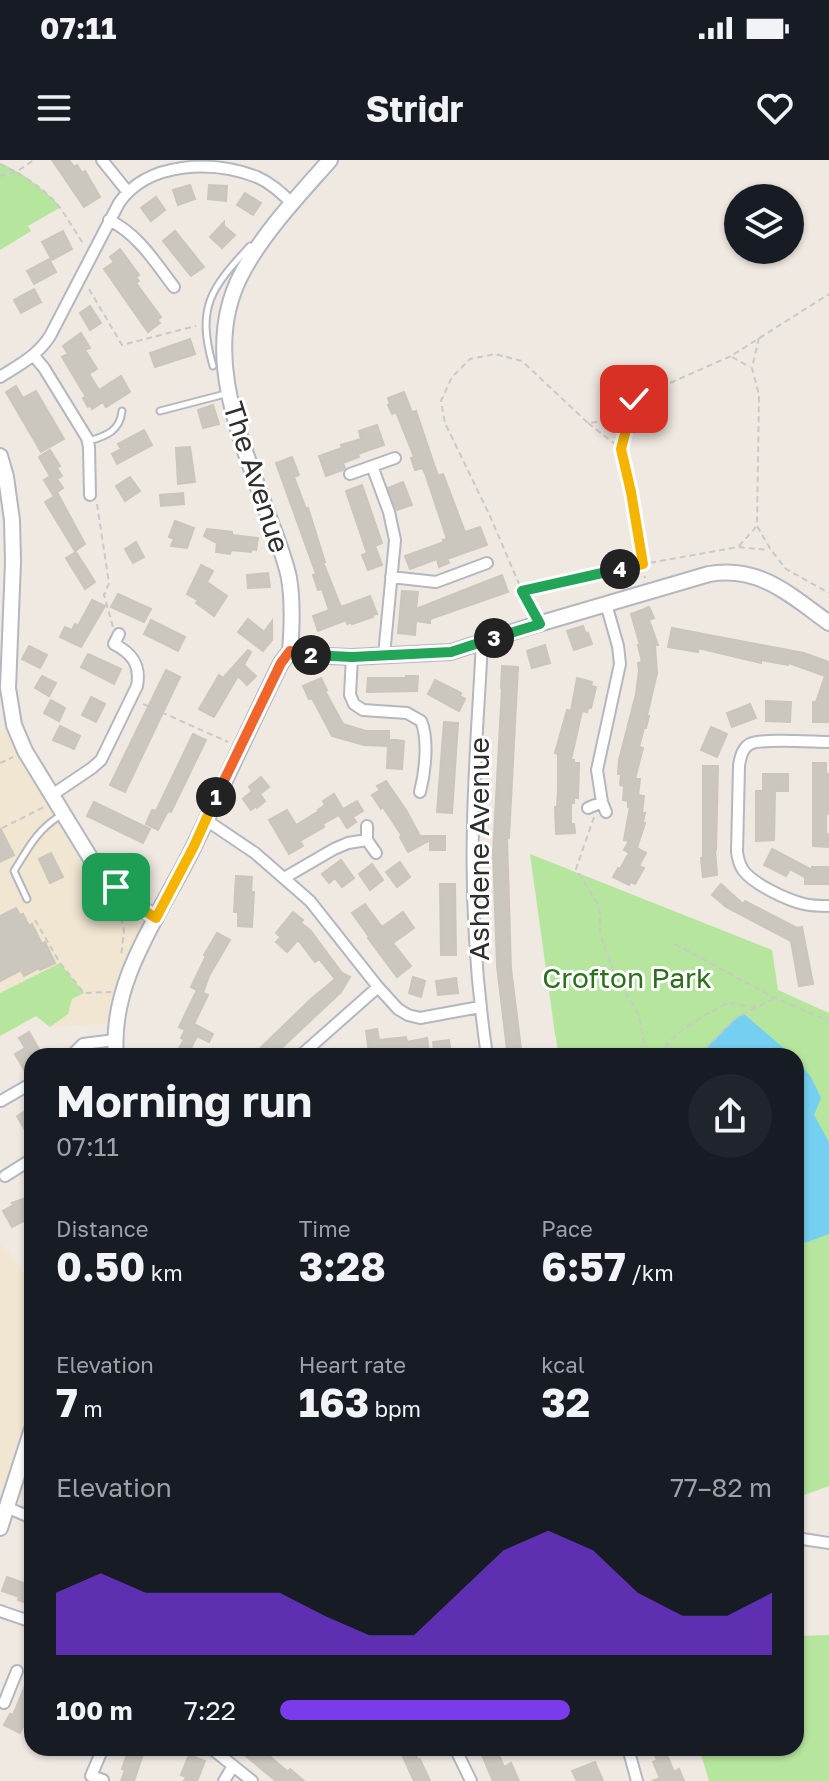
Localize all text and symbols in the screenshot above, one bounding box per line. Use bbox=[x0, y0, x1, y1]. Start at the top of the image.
text: 07:11 bbox=[40, 10, 116, 46]
icon: menu bbox=[32, 86, 76, 130]
icon: heart bbox=[753, 86, 797, 130]
text: Stridr bbox=[365, 87, 464, 130]
map controls bbox=[724, 184, 804, 264]
button: layers bbox=[724, 184, 804, 264]
pin bbox=[600, 365, 668, 433]
icon: check bbox=[612, 377, 656, 421]
street label: The Avenue bbox=[217, 397, 297, 557]
pin: 4 bbox=[600, 549, 640, 589]
text: 4 bbox=[613, 555, 627, 582]
pin: 3 bbox=[474, 618, 514, 658]
text: 3 bbox=[487, 624, 501, 651]
pin: 2 bbox=[291, 635, 331, 675]
text: 2 bbox=[304, 641, 318, 668]
street label: Ashdene Avenue bbox=[462, 737, 495, 961]
pin: 1 bbox=[196, 777, 236, 817]
text: 1 bbox=[210, 783, 222, 810]
pin bbox=[82, 853, 150, 921]
icon: arrive bbox=[94, 865, 138, 909]
park label: Crofton Park bbox=[542, 961, 712, 994]
text: Morning run bbox=[56, 1074, 312, 1127]
button: share bbox=[688, 1074, 772, 1158]
text: 07:11 bbox=[56, 1131, 119, 1162]
text: Distance bbox=[56, 1215, 148, 1242]
text: Time bbox=[299, 1215, 350, 1242]
text: Pace bbox=[541, 1215, 593, 1242]
text: 0.50 bbox=[56, 1242, 145, 1290]
text: 3:28 bbox=[299, 1242, 386, 1290]
text: 6:57 bbox=[541, 1242, 626, 1290]
text: km bbox=[145, 1259, 183, 1286]
text: /km bbox=[626, 1259, 674, 1286]
text: Elevation bbox=[56, 1351, 154, 1378]
text: Heart rate bbox=[299, 1351, 406, 1378]
text: kcal bbox=[541, 1351, 585, 1378]
text: 7 bbox=[56, 1378, 78, 1426]
text: 163 bbox=[299, 1378, 369, 1426]
text: 32 bbox=[541, 1378, 590, 1426]
text: m bbox=[78, 1395, 103, 1422]
text: bpm bbox=[369, 1395, 421, 1422]
text: Elevation bbox=[56, 1472, 172, 1503]
text: 77–82 m bbox=[670, 1472, 772, 1503]
text: 100 m bbox=[56, 1695, 132, 1726]
text: 7:22 bbox=[184, 1695, 236, 1726]

